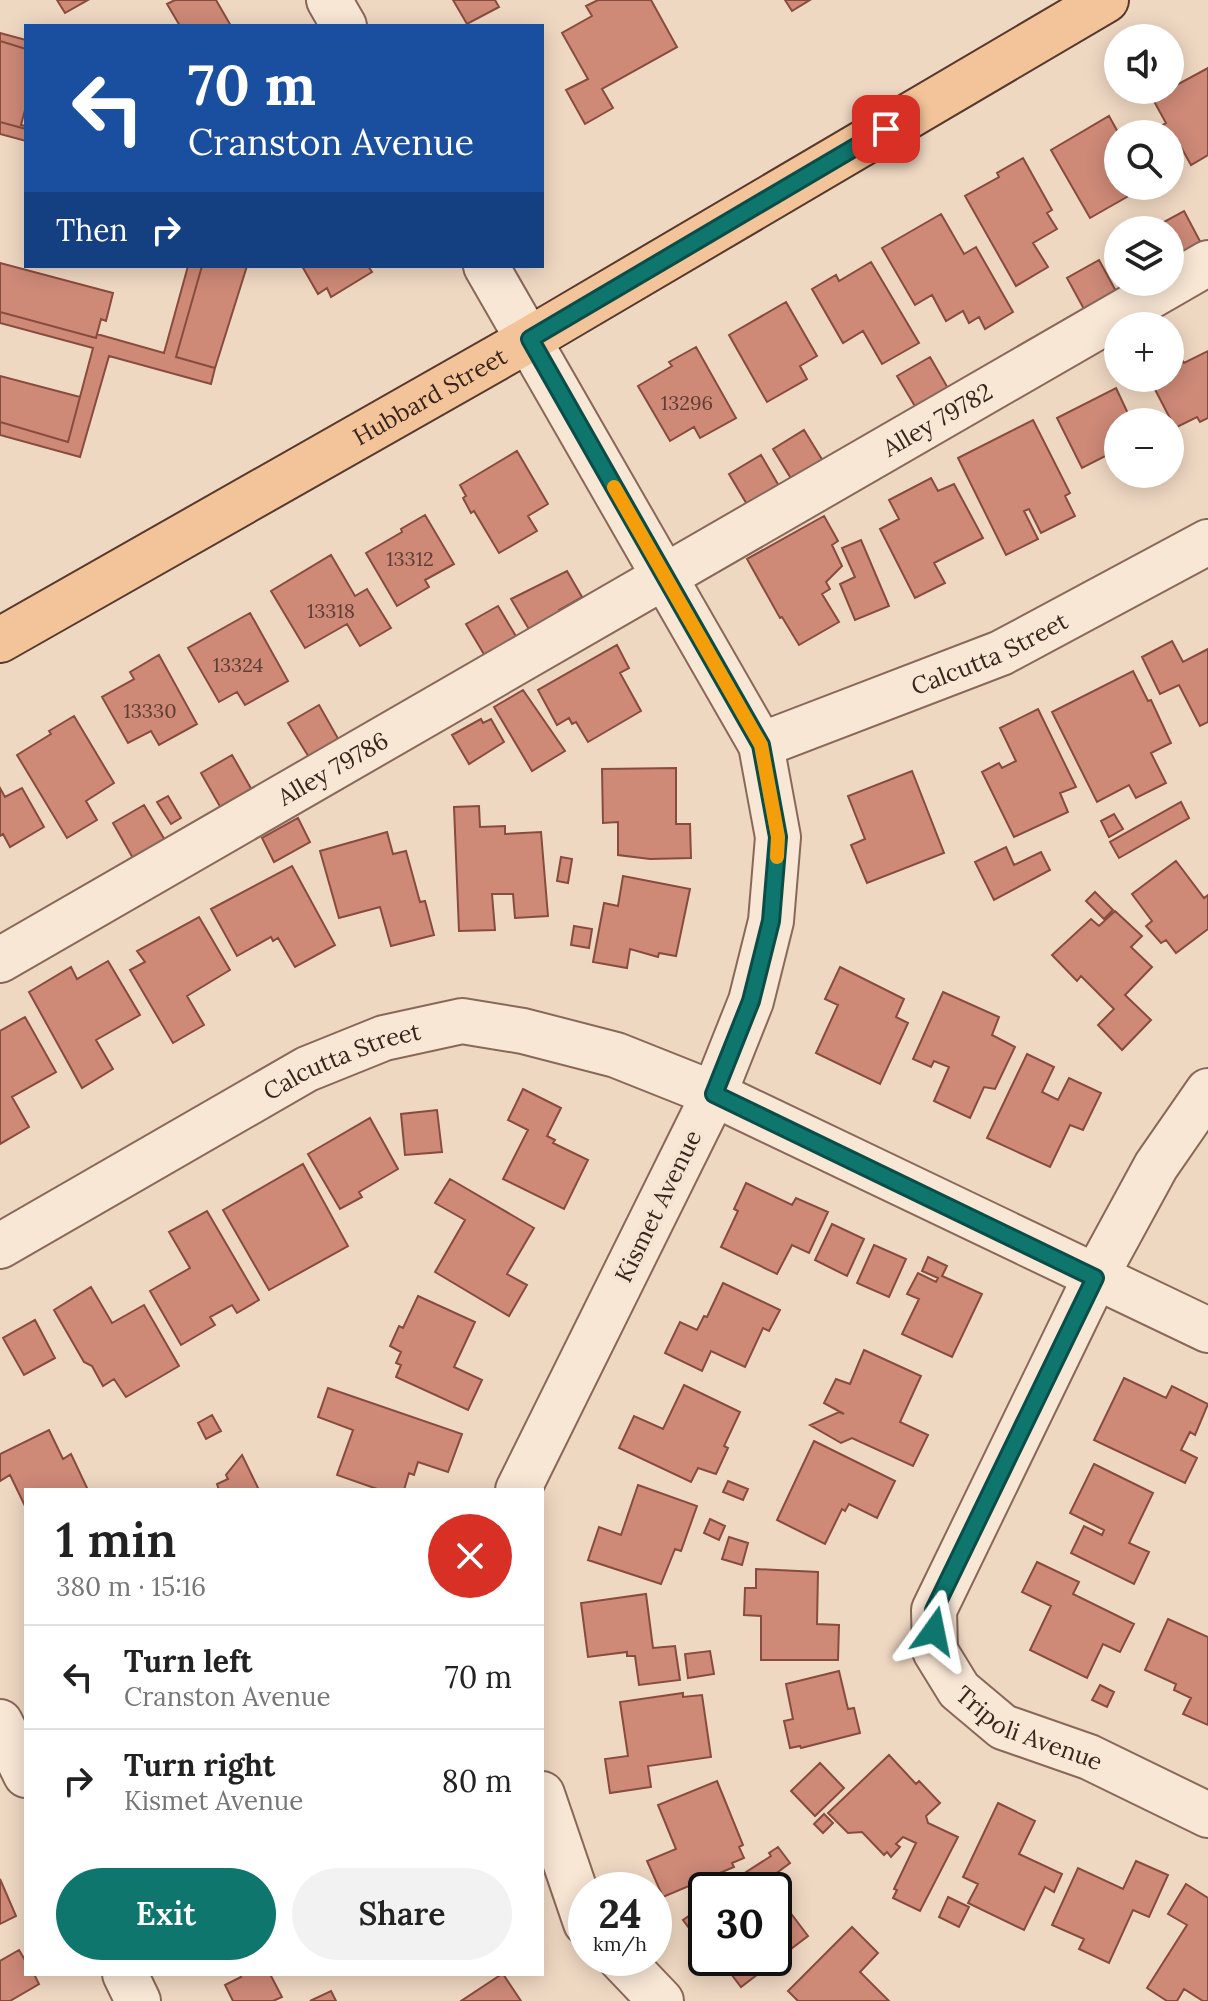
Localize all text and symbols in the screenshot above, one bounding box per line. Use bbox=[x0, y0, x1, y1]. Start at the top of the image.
map controls bbox=[1104, 24, 1184, 488]
button: sound bbox=[1104, 24, 1184, 104]
text: 70 m bbox=[188, 49, 316, 120]
icon: left bbox=[56, 56, 160, 160]
pin bbox=[852, 95, 920, 163]
icon: arrive bbox=[864, 107, 908, 151]
text: Cranston Avenue bbox=[188, 119, 474, 165]
button: search bbox=[1104, 120, 1184, 200]
icon: right bbox=[144, 208, 188, 252]
text: Then bbox=[56, 211, 128, 249]
button: layers bbox=[1104, 216, 1184, 296]
button: + bbox=[1104, 312, 1184, 392]
street label: Hubbard Street bbox=[347, 340, 513, 452]
street label: Alley 79782 bbox=[876, 375, 998, 464]
house number: 13296 bbox=[661, 390, 713, 415]
button: − bbox=[1104, 408, 1184, 488]
house number: 13312 bbox=[386, 546, 434, 571]
house number: 13318 bbox=[307, 598, 355, 623]
street label: Calcutta Street bbox=[907, 604, 1073, 702]
house number: 13324 bbox=[213, 652, 264, 677]
house number: 13330 bbox=[123, 698, 177, 723]
street label: Alley 79786 bbox=[271, 724, 394, 813]
street label: Calcutta Street bbox=[257, 1015, 424, 1107]
street label: Kismet Avenue bbox=[608, 1125, 708, 1287]
text: 1 min bbox=[56, 1509, 176, 1570]
button: close bbox=[428, 1514, 512, 1598]
text: 380 m · 15:16 bbox=[56, 1570, 206, 1603]
position arrow bbox=[892, 1589, 976, 1673]
text: Turn left bbox=[124, 1642, 252, 1680]
icon: left bbox=[56, 1655, 100, 1699]
text: 70 m bbox=[445, 1658, 512, 1696]
street label: Tripoli Avenue bbox=[949, 1679, 1108, 1777]
text: Cranston Avenue bbox=[124, 1680, 331, 1713]
text: Turn right bbox=[124, 1746, 275, 1784]
icon: right bbox=[56, 1759, 100, 1803]
text: 80 m bbox=[442, 1762, 512, 1800]
text: Kismet Avenue bbox=[124, 1784, 303, 1817]
button: Exit bbox=[56, 1868, 276, 1960]
button: Share bbox=[292, 1868, 512, 1960]
speed limit sign: 30 bbox=[688, 1872, 792, 1976]
text: 24 bbox=[598, 1888, 642, 1939]
text: km/h bbox=[593, 1931, 647, 1956]

